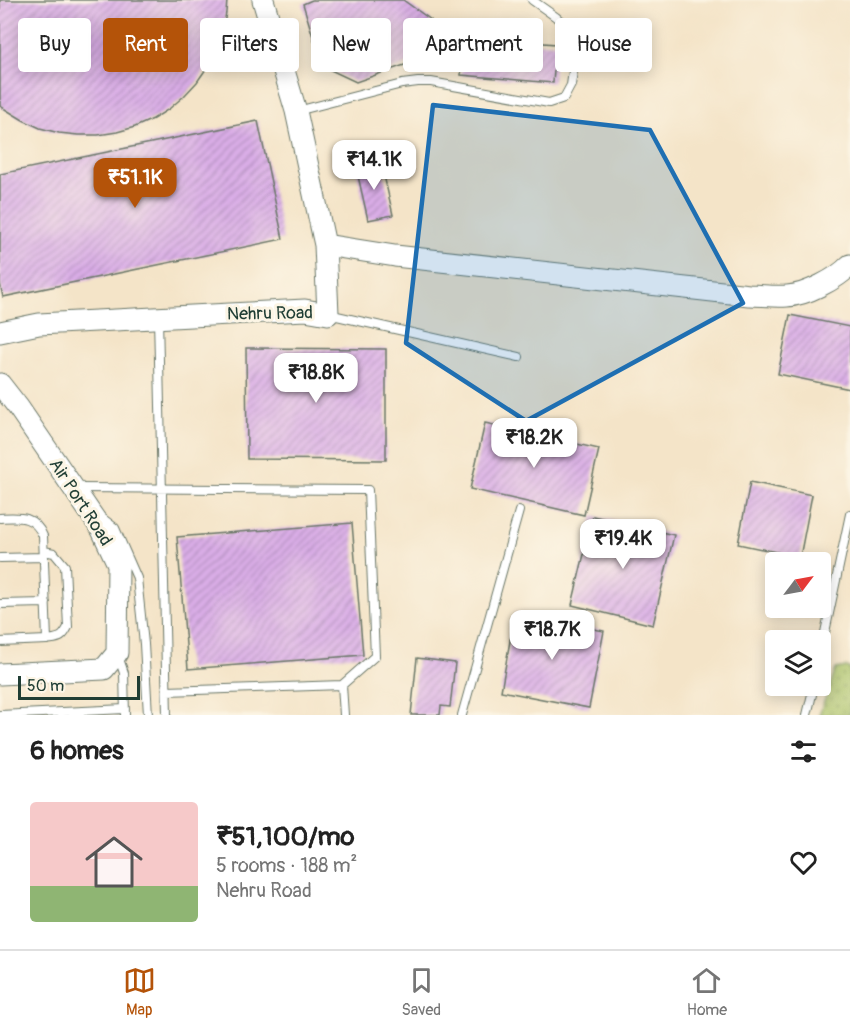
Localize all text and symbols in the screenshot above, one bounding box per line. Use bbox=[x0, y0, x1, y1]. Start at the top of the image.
chip: Buy bbox=[18, 18, 91, 72]
chip: Rent bbox=[103, 18, 188, 72]
chip: Filters bbox=[200, 18, 299, 72]
chip: New bbox=[311, 18, 391, 72]
chip: Apartment bbox=[403, 18, 543, 72]
chip: House bbox=[555, 18, 652, 72]
pin: ₹14.1K bbox=[325, 140, 423, 191]
text: ₹14.1K bbox=[346, 147, 402, 172]
pin: ₹51.1K bbox=[86, 158, 184, 209]
text: ₹51.1K bbox=[108, 165, 162, 190]
street label: Nehru Road bbox=[227, 301, 313, 326]
pin: ₹18.8K bbox=[267, 353, 365, 404]
text: ₹18.8K bbox=[288, 360, 344, 385]
pin: ₹18.2K bbox=[485, 418, 583, 469]
text: ₹18.2K bbox=[505, 425, 563, 450]
street label: Air Port Road bbox=[44, 454, 117, 550]
pin: ₹19.4K bbox=[574, 519, 672, 570]
text: ₹19.4K bbox=[594, 526, 652, 551]
north arrow bbox=[765, 552, 831, 618]
map controls bbox=[765, 552, 831, 696]
pin: ₹18.7K bbox=[503, 610, 601, 661]
text: ₹18.7K bbox=[524, 617, 580, 642]
button: layers bbox=[765, 630, 831, 696]
scale bar bbox=[18, 673, 140, 700]
text: 50 m bbox=[27, 676, 64, 696]
text: 6 homes bbox=[30, 735, 124, 767]
icon: filters bbox=[787, 735, 820, 768]
text: ₹51,100/mo bbox=[216, 821, 355, 853]
icon: home bbox=[78, 826, 150, 898]
icon: heart bbox=[787, 846, 820, 879]
text: 5 rooms · 188 m² bbox=[216, 853, 357, 878]
text: Nehru Road bbox=[216, 878, 312, 903]
tab: Map bbox=[123, 964, 156, 1020]
tab: Saved bbox=[401, 964, 441, 1020]
tab: Home bbox=[687, 964, 727, 1020]

